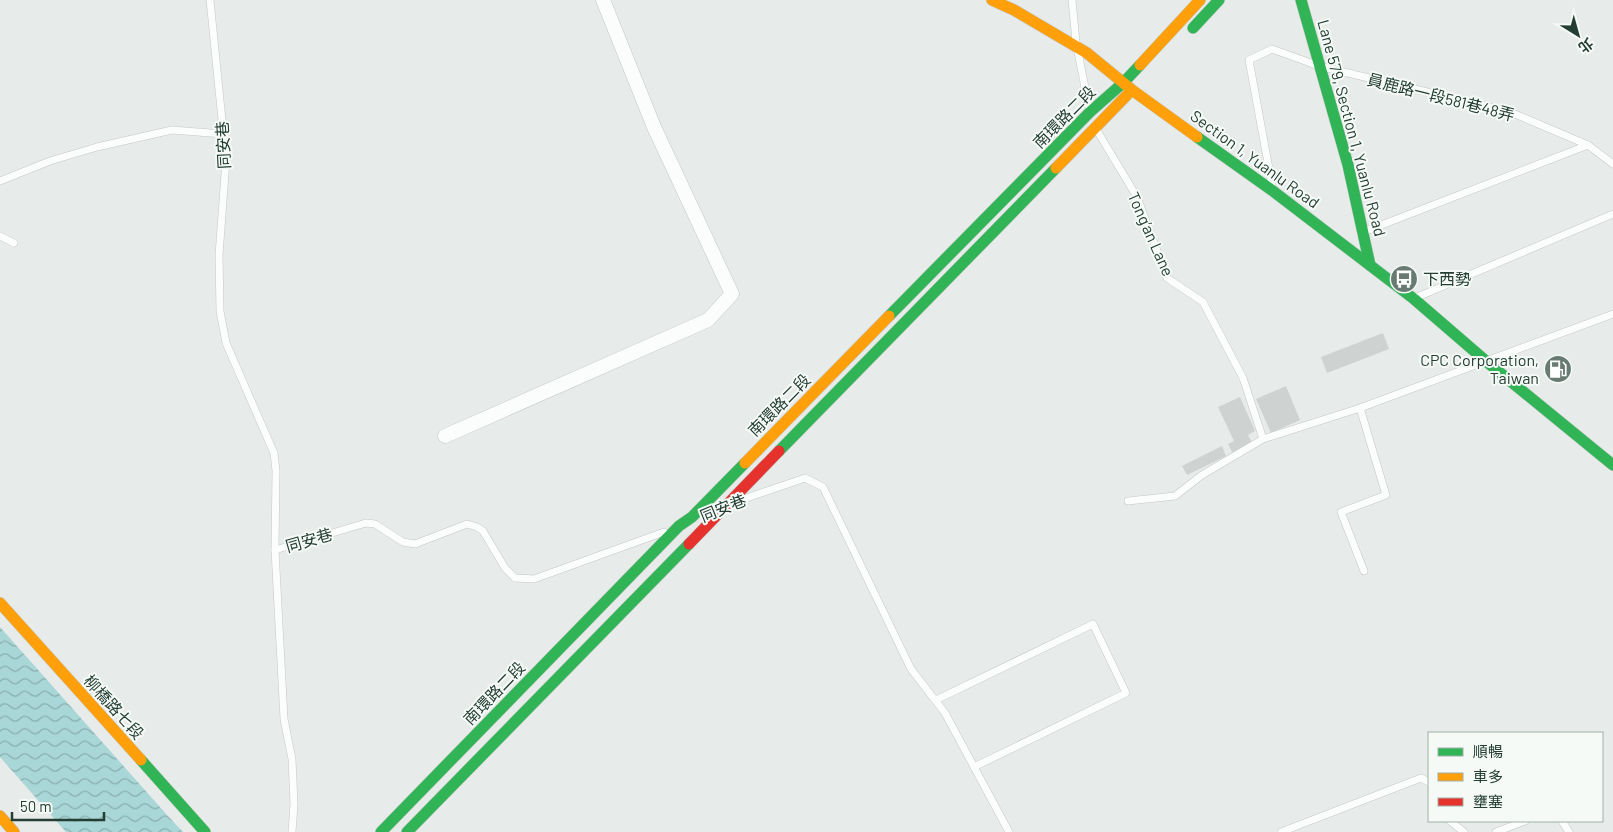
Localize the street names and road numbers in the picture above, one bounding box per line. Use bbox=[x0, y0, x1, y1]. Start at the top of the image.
street label: Lane 579, Section 1, Yuanlu Road bbox=[1314, 17, 1391, 238]
street label: 員鹿路一段581巷48弄 bbox=[1366, 69, 1517, 124]
street label: 南環路二段 bbox=[1029, 82, 1099, 152]
street label: Section 1, Yuanlu Road bbox=[1187, 106, 1323, 212]
street label: 同安巷 bbox=[212, 121, 233, 169]
street label: Tong’an Lane bbox=[1124, 189, 1178, 279]
street label: 南環路二段 bbox=[744, 370, 814, 440]
street label: 同安巷 bbox=[697, 490, 749, 525]
street label: 同安巷 bbox=[283, 524, 335, 555]
street label: 南環路二段 bbox=[459, 657, 528, 728]
street label: 柳橋路七段 bbox=[81, 671, 148, 743]

